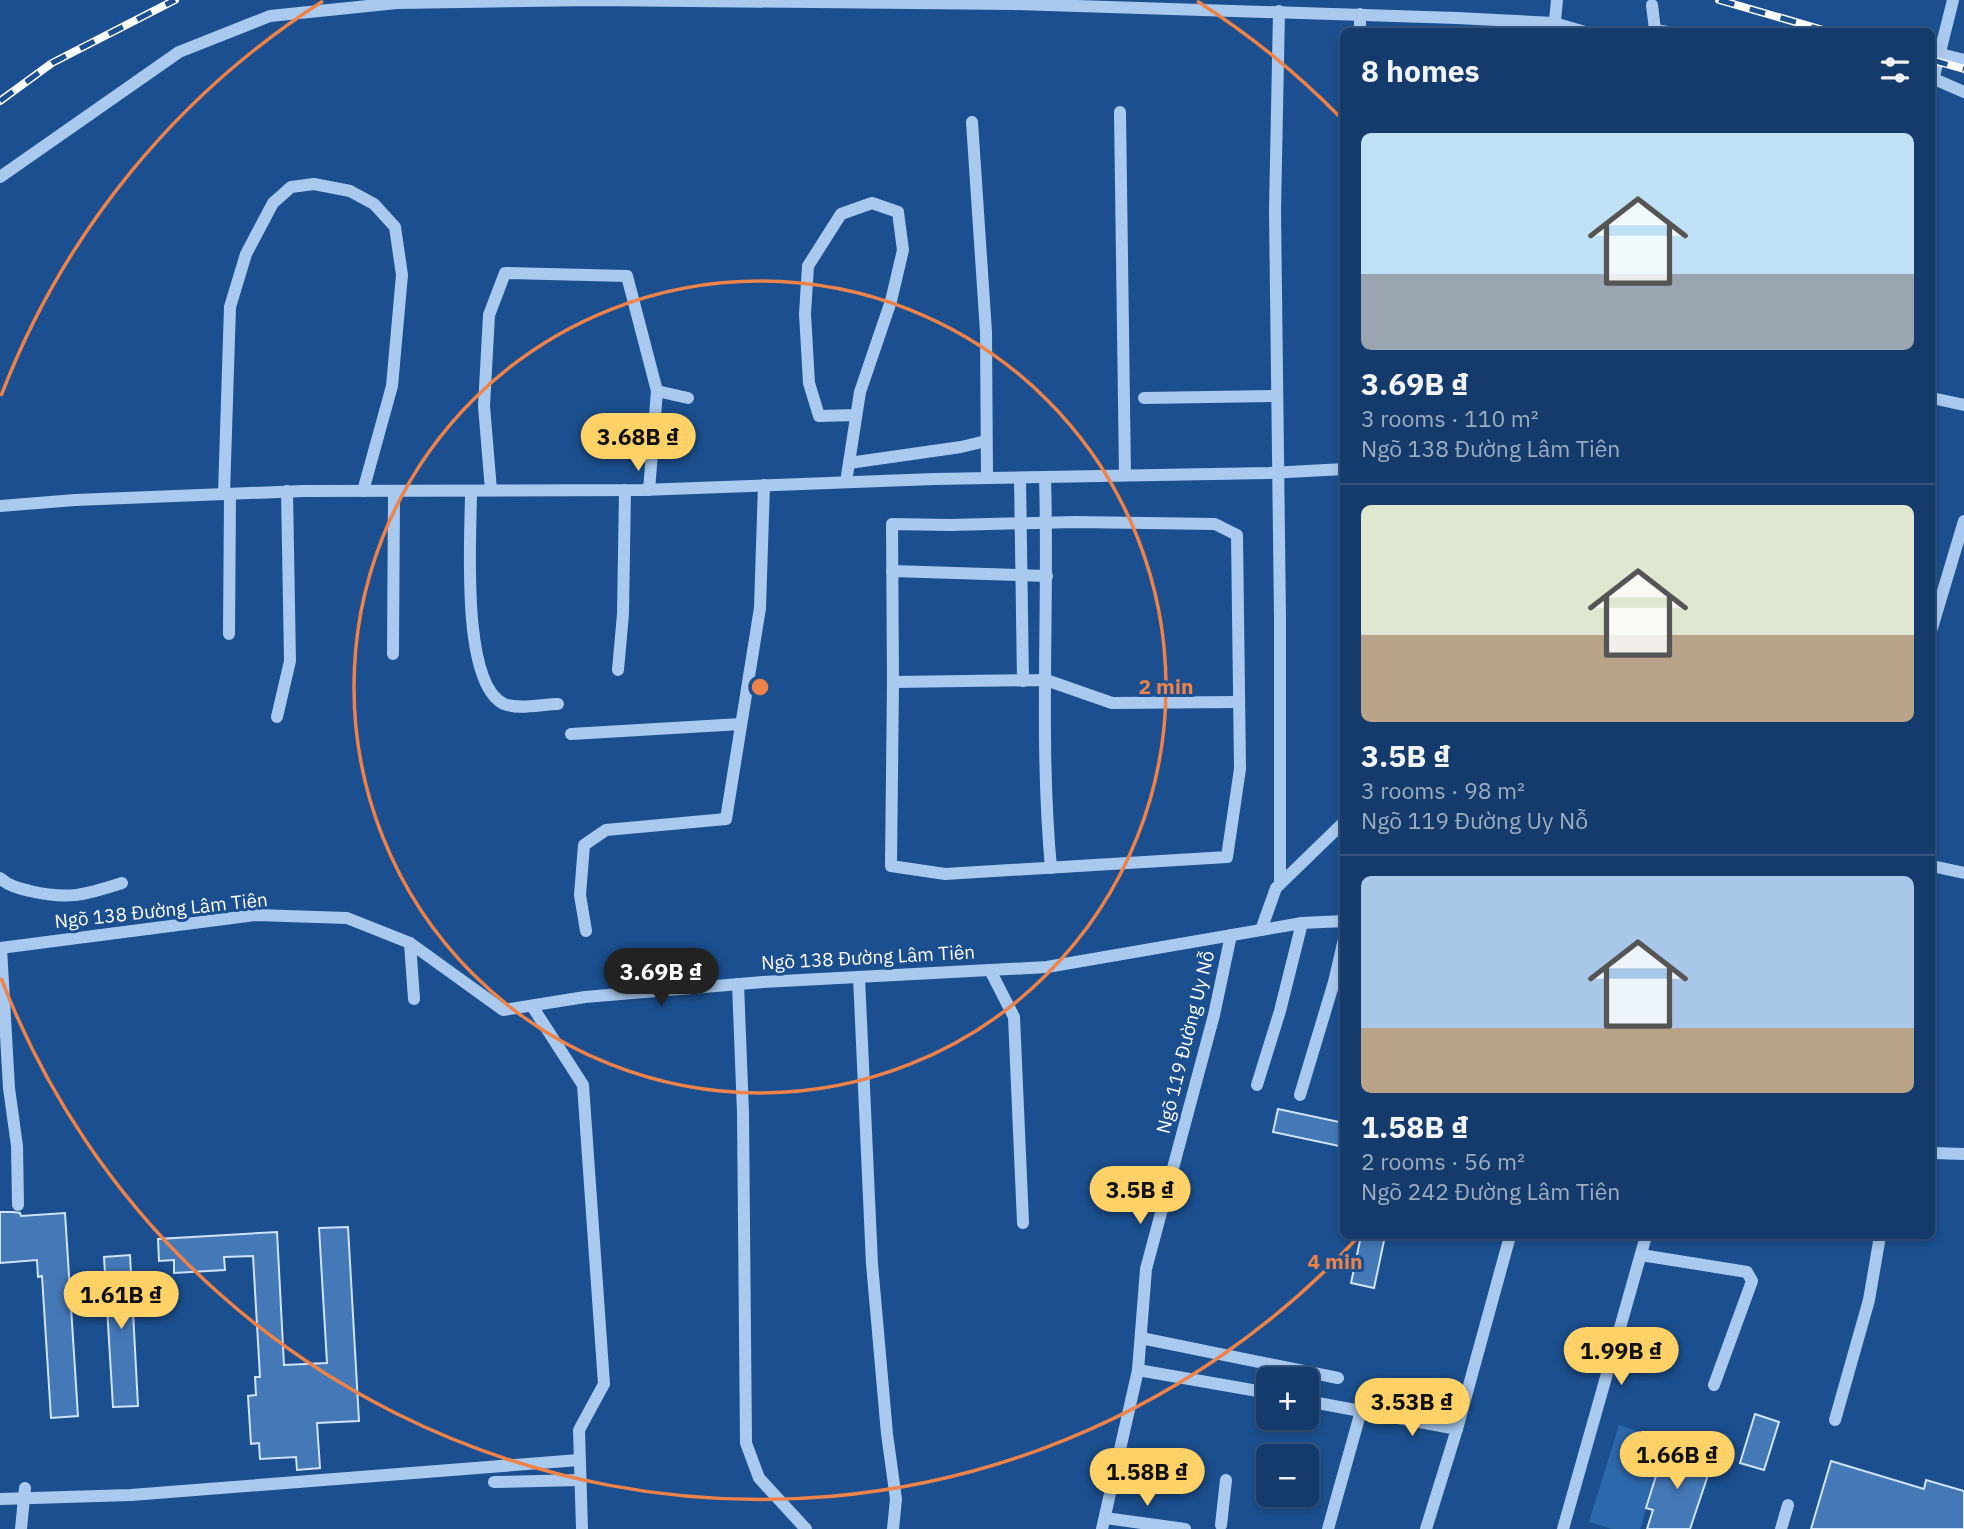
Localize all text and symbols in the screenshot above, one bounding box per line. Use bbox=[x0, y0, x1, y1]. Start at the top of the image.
text: 8 homes bbox=[1361, 51, 1480, 90]
icon: filters bbox=[1876, 51, 1914, 89]
icon: home bbox=[1575, 178, 1701, 304]
text: 3.69B ₫ bbox=[1361, 364, 1469, 403]
text: 3 rooms · 110 m² bbox=[1361, 403, 1539, 433]
pin: 3.68B ₫ bbox=[573, 414, 703, 473]
text: 3.68B ₫ bbox=[597, 421, 679, 451]
text: Ngõ 138 Đường Lâm Tiên bbox=[1361, 433, 1620, 463]
icon: home bbox=[1575, 550, 1701, 676]
text: 2 min bbox=[1139, 672, 1193, 700]
centre of rings bbox=[748, 675, 772, 699]
text: 3.5B ₫ bbox=[1361, 736, 1451, 775]
text: 3 rooms · 98 m² bbox=[1361, 775, 1525, 805]
text: Ngõ 119 Đường Uy Nỗ bbox=[1361, 805, 1588, 835]
street label: Ngõ 138 Đường Lâm Tiên bbox=[53, 887, 269, 933]
icon: home bbox=[1575, 921, 1701, 1047]
street label: Ngõ 138 Đường Lâm Tiên bbox=[760, 939, 976, 975]
pin: 3.69B ₫ bbox=[596, 948, 726, 1008]
street label: Ngõ 119 Đường Uy Nỗ bbox=[1151, 948, 1219, 1136]
text: 3.69B ₫ bbox=[620, 956, 702, 986]
text: 1.58B ₫ bbox=[1361, 1107, 1469, 1146]
text: 2 rooms · 56 m² bbox=[1361, 1146, 1525, 1176]
pin: 3.5B ₫ bbox=[1083, 1166, 1197, 1226]
text: 3.5B ₫ bbox=[1106, 1174, 1174, 1204]
text: Ngõ 242 Đường Lâm Tiên bbox=[1361, 1176, 1620, 1206]
text: 4 min bbox=[1308, 1247, 1362, 1275]
pin: 1.61B ₫ bbox=[56, 1272, 186, 1331]
text: 1.61B ₫ bbox=[80, 1279, 162, 1309]
pin: 1.99B ₫ bbox=[1556, 1328, 1686, 1387]
text: 1.99B ₫ bbox=[1580, 1335, 1662, 1365]
map controls bbox=[1256, 1367, 1319, 1507]
button: + bbox=[1256, 1367, 1319, 1430]
pin: 3.53B ₫ bbox=[1347, 1378, 1477, 1438]
text: 3.53B ₫ bbox=[1371, 1386, 1453, 1416]
pin: 1.66B ₫ bbox=[1612, 1432, 1742, 1491]
text: 1.66B ₫ bbox=[1636, 1439, 1718, 1469]
button: − bbox=[1256, 1444, 1319, 1507]
pin: 1.58B ₫ bbox=[1082, 1448, 1212, 1508]
text: 1.58B ₫ bbox=[1106, 1456, 1188, 1486]

